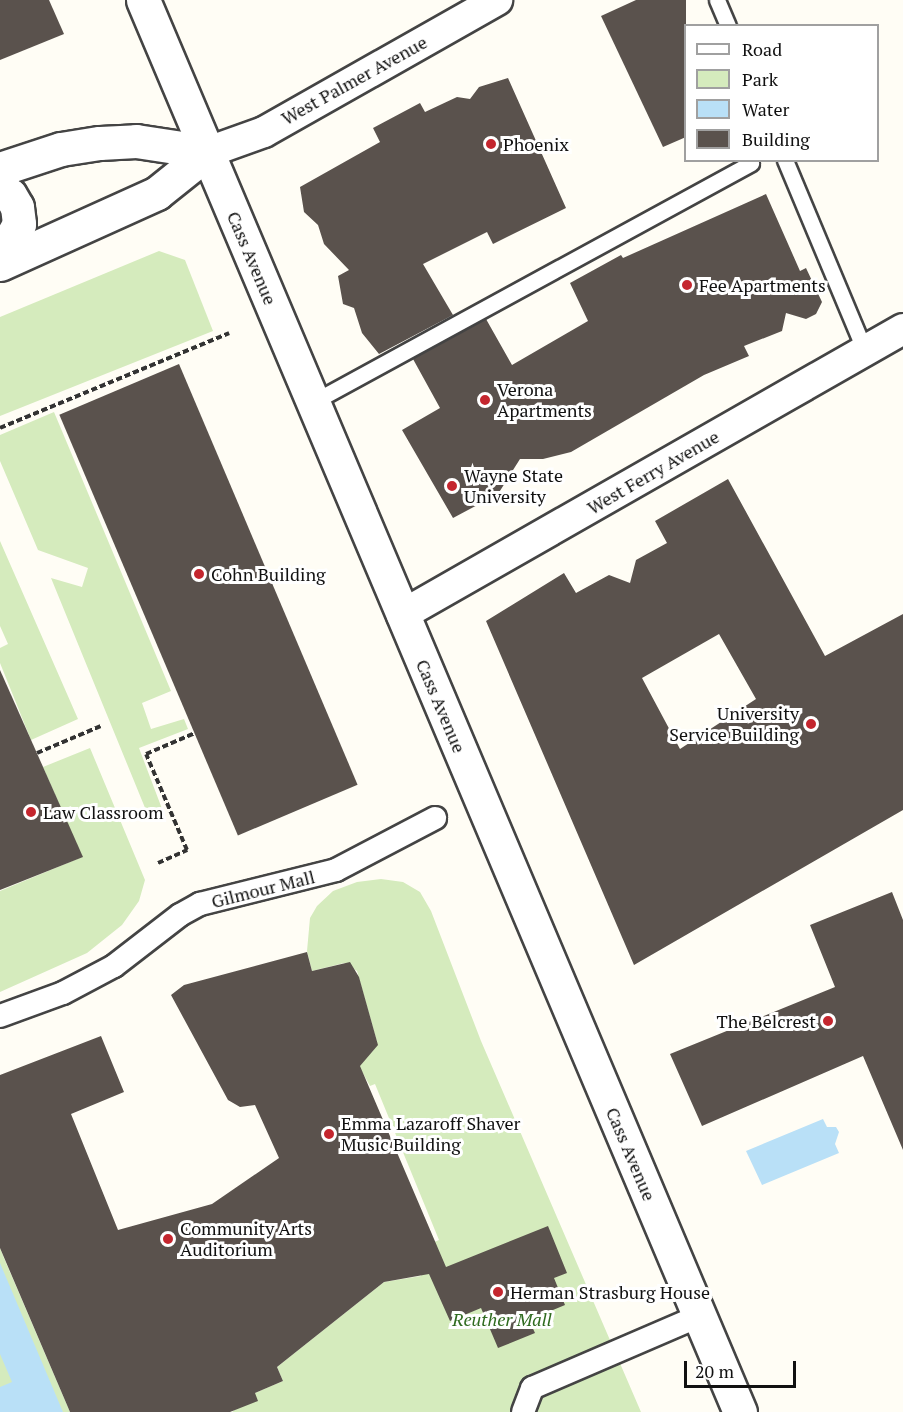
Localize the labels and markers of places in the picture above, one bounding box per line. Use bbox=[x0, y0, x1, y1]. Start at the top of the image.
place label: Phoenix bbox=[503, 133, 569, 155]
marker: Phoenix bbox=[484, 137, 498, 151]
place label: Fee Apartments bbox=[699, 274, 826, 296]
marker: Fee Apartments bbox=[680, 278, 694, 292]
place label: Verona Apartments bbox=[497, 379, 592, 422]
marker: Verona Apartments bbox=[478, 393, 492, 407]
place label: Wayne State University bbox=[464, 465, 563, 508]
marker: Wayne State University bbox=[445, 479, 459, 493]
place label: Cohn Building bbox=[211, 563, 326, 585]
marker: Cohn Building bbox=[192, 567, 206, 581]
place label: University Service Building bbox=[669, 703, 799, 746]
marker: University Service Building bbox=[804, 717, 818, 731]
place label: Law Classroom bbox=[43, 801, 163, 823]
marker: Law Classroom bbox=[24, 805, 38, 819]
place label: The Belcrest bbox=[716, 1010, 816, 1032]
marker: The Belcrest bbox=[821, 1014, 835, 1028]
place label: Emma Lazaroff Shaver Music Building bbox=[341, 1113, 520, 1156]
marker: Emma Lazaroff Shaver Music Building bbox=[322, 1127, 336, 1141]
place label: Community Arts Auditorium bbox=[180, 1218, 312, 1260]
marker: Community Arts Auditorium bbox=[161, 1232, 175, 1246]
place label: Herman Strasburg House bbox=[510, 1281, 710, 1303]
marker: Herman Strasburg House bbox=[491, 1285, 505, 1299]

